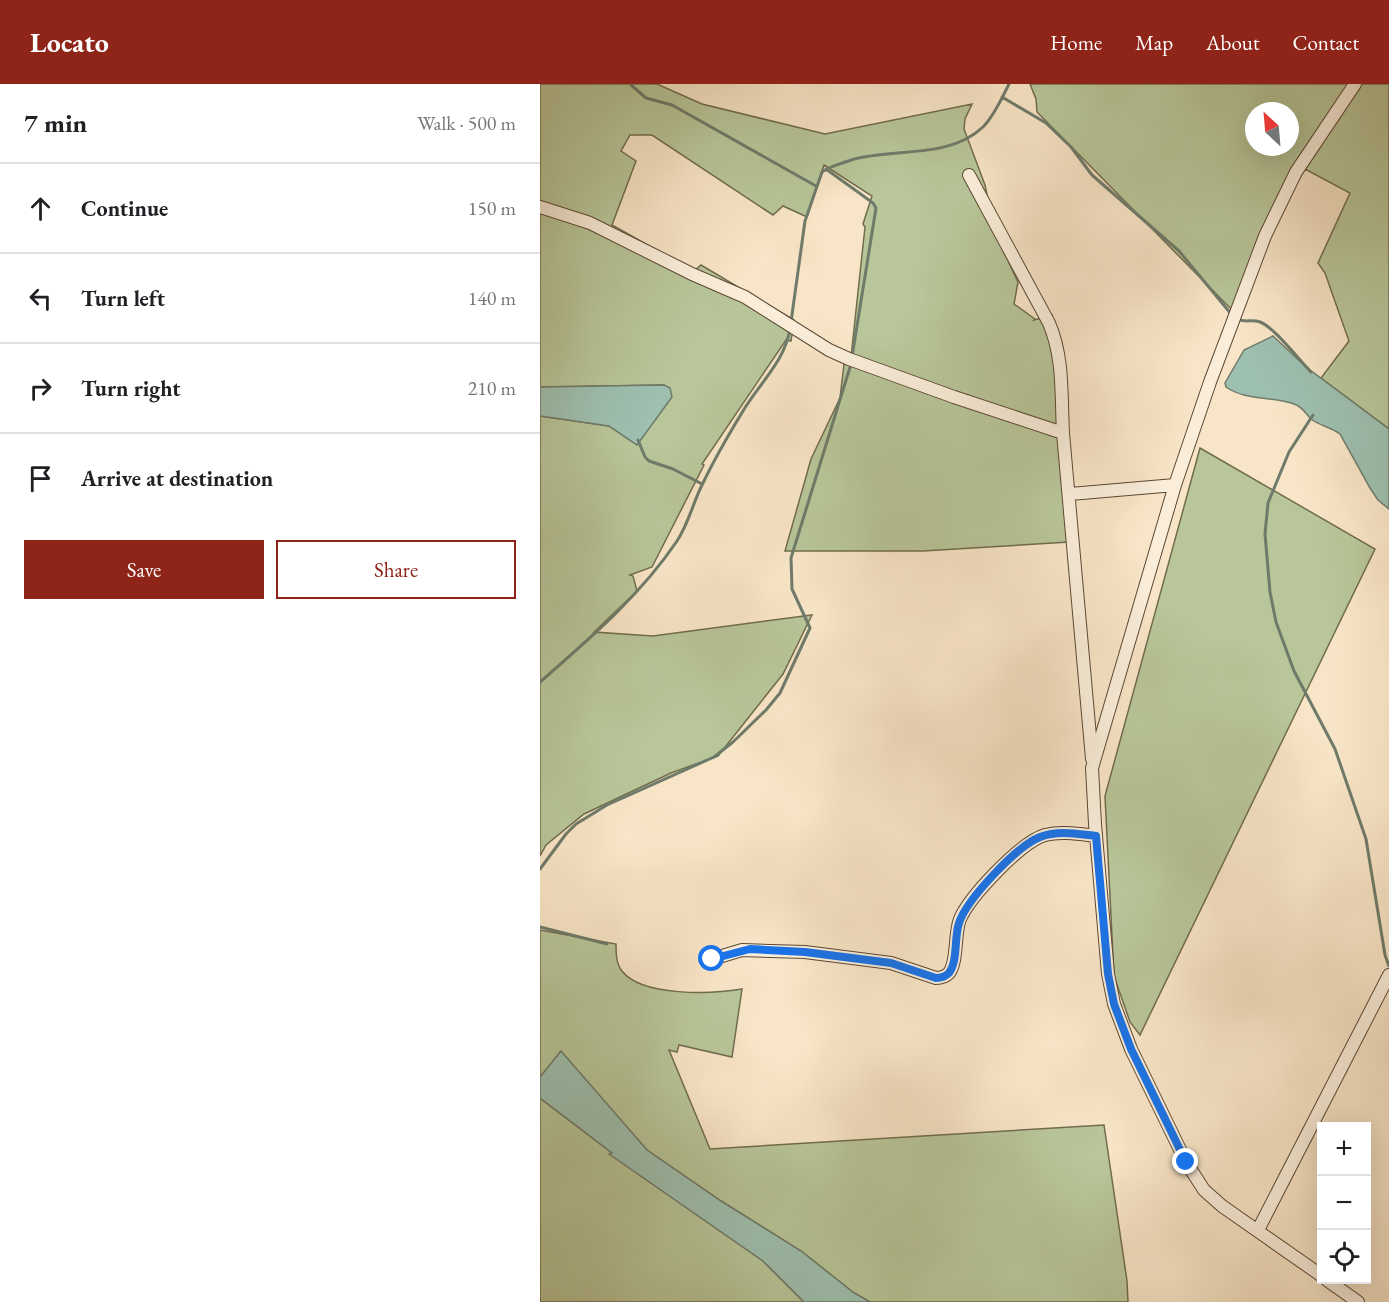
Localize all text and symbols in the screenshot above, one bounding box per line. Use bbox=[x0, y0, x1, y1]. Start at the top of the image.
text: Locato bbox=[30, 24, 109, 60]
text: Home bbox=[1050, 29, 1102, 56]
text: Map bbox=[1135, 29, 1173, 56]
text: About bbox=[1206, 29, 1259, 56]
text: Contact bbox=[1292, 29, 1359, 56]
north arrow bbox=[1245, 102, 1299, 156]
text: 7 min bbox=[24, 106, 87, 140]
text: Walk · 500 m bbox=[417, 110, 516, 136]
icon: ahead bbox=[24, 192, 57, 225]
text: Continue bbox=[81, 194, 168, 223]
text: 150 m bbox=[468, 195, 516, 221]
icon: left bbox=[24, 282, 57, 315]
text: Turn left bbox=[81, 284, 165, 313]
text: 140 m bbox=[468, 285, 516, 311]
icon: right bbox=[24, 372, 57, 405]
text: Turn right bbox=[81, 374, 180, 403]
text: 210 m bbox=[468, 375, 516, 401]
icon: arrive bbox=[24, 462, 57, 495]
text: Arrive at destination bbox=[81, 464, 273, 493]
button: Save bbox=[24, 540, 264, 599]
button: Share bbox=[276, 540, 516, 599]
route start bbox=[698, 945, 724, 971]
map controls bbox=[1317, 1122, 1371, 1284]
button: + bbox=[1317, 1122, 1371, 1176]
route end bbox=[1172, 1148, 1198, 1174]
button: − bbox=[1317, 1176, 1371, 1230]
button: locate bbox=[1317, 1230, 1371, 1284]

